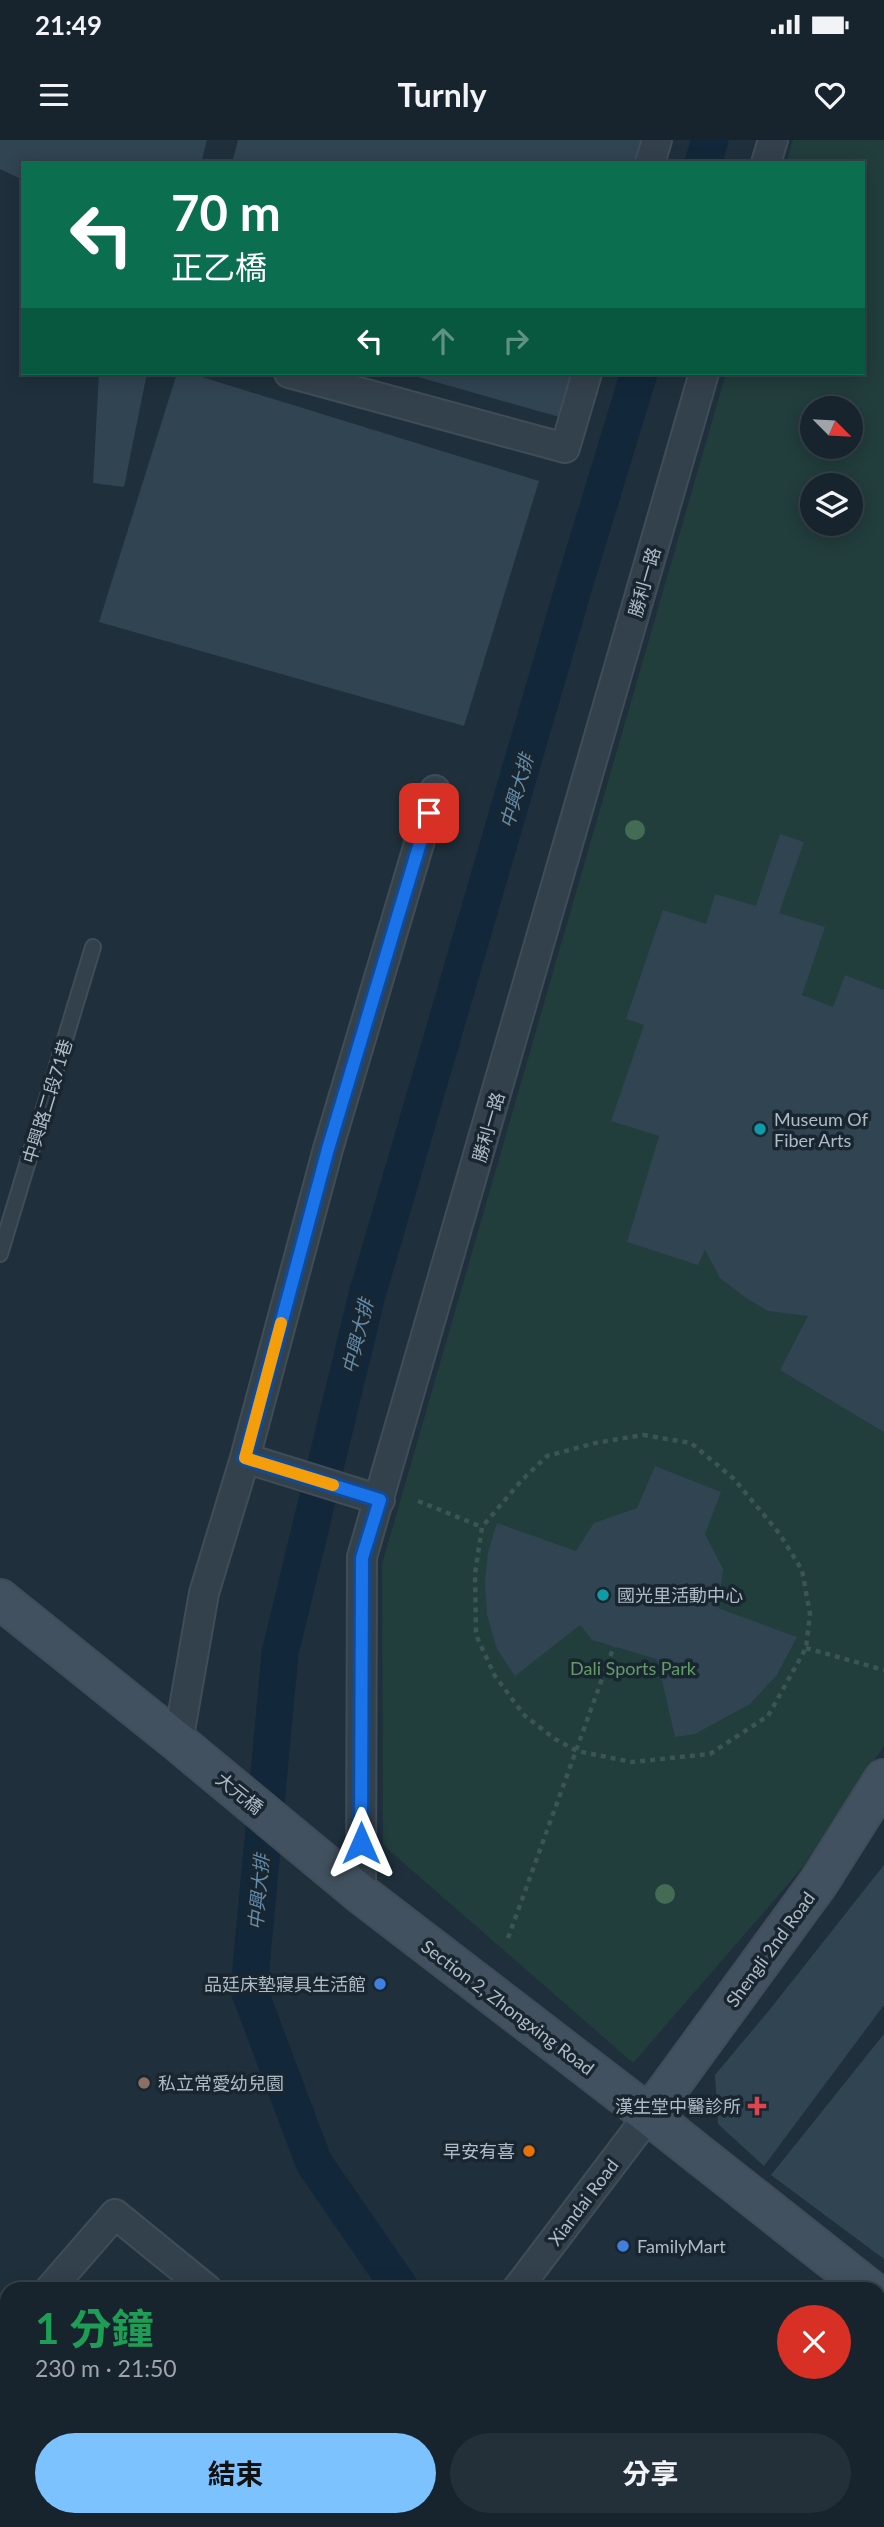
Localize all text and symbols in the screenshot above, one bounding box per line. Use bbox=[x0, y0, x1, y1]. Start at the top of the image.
text: 21:49 bbox=[35, 9, 102, 41]
text: Turnly bbox=[397, 75, 487, 114]
icon: menu bbox=[35, 76, 73, 114]
icon: heart bbox=[811, 76, 849, 114]
text: 70 m bbox=[171, 183, 281, 241]
icon: left bbox=[56, 189, 147, 280]
text: 正乙橋 bbox=[171, 247, 267, 286]
icon: left bbox=[351, 322, 389, 360]
icon: ahead bbox=[424, 322, 462, 360]
icon: right bbox=[497, 322, 535, 360]
north arrow bbox=[800, 396, 863, 458]
map controls bbox=[800, 396, 863, 536]
button: layers bbox=[800, 473, 863, 536]
street label: 勝利一路 bbox=[624, 544, 664, 620]
water label: 中興大排 bbox=[494, 748, 538, 831]
pin bbox=[399, 783, 459, 843]
icon: arrive bbox=[410, 794, 448, 832]
street label: 中興路二段71巷 bbox=[18, 1036, 76, 1166]
street label: 勝利一路 bbox=[468, 1089, 508, 1165]
place label: Museum Of Fiber Arts bbox=[774, 1108, 869, 1151]
marker: Museum Of Fiber Arts bbox=[752, 1121, 768, 1137]
water label: 中興大排 bbox=[337, 1293, 378, 1376]
place label: 國光里活動中心 bbox=[617, 1584, 743, 1606]
marker: 國光里活動中心 bbox=[595, 1587, 611, 1603]
park label: Dali Sports Park bbox=[570, 1657, 697, 1679]
street label: 大元橋 bbox=[212, 1767, 268, 1819]
position arrow bbox=[324, 1806, 398, 1880]
water label: 中興大排 bbox=[243, 1850, 273, 1931]
street label: Shengli 2nd Road bbox=[721, 1887, 819, 2011]
street label: Section 2, Zhongxing Road bbox=[417, 1935, 599, 2079]
place label: 品廷床墊寢具生活館 bbox=[204, 1973, 366, 1995]
marker: 品廷床墊寢具生活館 bbox=[372, 1976, 388, 1992]
place label: 私立常愛幼兒園 bbox=[158, 2072, 284, 2094]
marker: 私立常愛幼兒園 bbox=[136, 2075, 152, 2091]
place label: 漢生堂中醫診所 bbox=[615, 2095, 741, 2117]
marker: 漢生堂中醫診所 bbox=[747, 2096, 767, 2116]
place label: 早安有喜 bbox=[443, 2140, 515, 2162]
marker: 早安有喜 bbox=[521, 2143, 537, 2159]
street label: Xiandai Road bbox=[543, 2154, 623, 2250]
place label: FamilyMart bbox=[637, 2235, 726, 2257]
marker: FamilyMart bbox=[615, 2238, 631, 2254]
text: 1 分鐘 bbox=[35, 2303, 154, 2353]
button: close bbox=[777, 2305, 851, 2379]
text: 230 m · 21:50 bbox=[35, 2354, 177, 2382]
button: 結束 bbox=[35, 2433, 436, 2513]
button: 分享 bbox=[450, 2433, 851, 2513]

